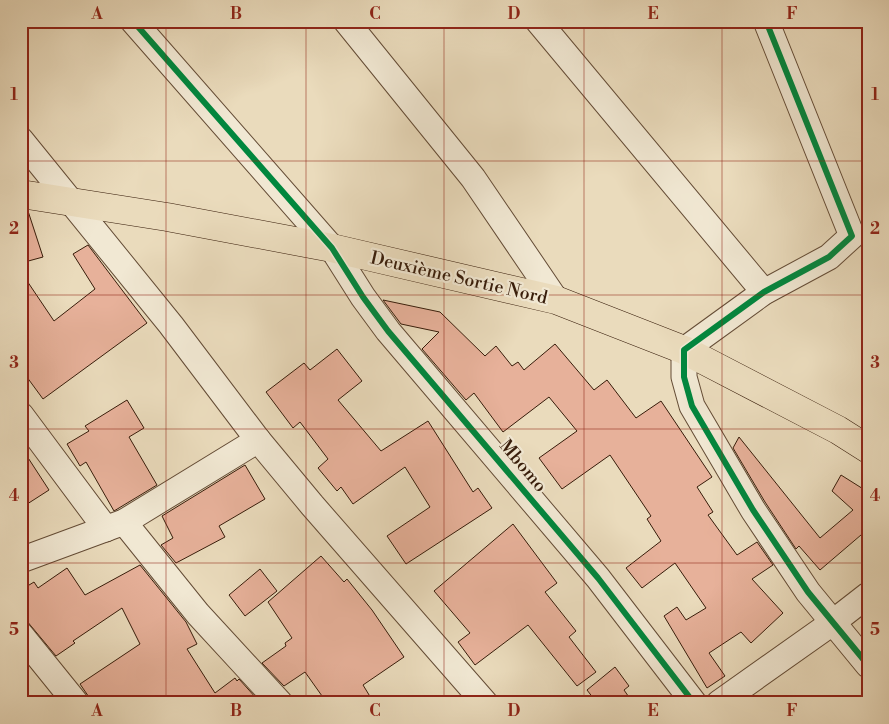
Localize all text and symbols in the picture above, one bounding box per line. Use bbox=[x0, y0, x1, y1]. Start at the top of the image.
text: A bbox=[90, 4, 103, 24]
text: B bbox=[230, 4, 242, 24]
text: C bbox=[369, 4, 381, 24]
text: D bbox=[508, 4, 521, 24]
text: E bbox=[647, 4, 659, 24]
text: F bbox=[786, 4, 798, 24]
text: 1 bbox=[10, 85, 18, 105]
text: 1 bbox=[871, 85, 879, 105]
text: 2 bbox=[9, 219, 19, 239]
text: 2 bbox=[870, 219, 880, 239]
street label: Deuxième Sortie Nord bbox=[368, 246, 551, 310]
text: 3 bbox=[9, 353, 19, 373]
text: 3 bbox=[870, 353, 880, 373]
street label: Mbomo bbox=[494, 435, 552, 497]
text: 4 bbox=[9, 486, 20, 506]
text: 4 bbox=[870, 486, 881, 506]
text: 5 bbox=[9, 620, 19, 640]
text: 5 bbox=[870, 620, 880, 640]
text: A bbox=[90, 701, 103, 721]
text: B bbox=[230, 701, 242, 721]
text: C bbox=[369, 701, 381, 721]
text: D bbox=[508, 701, 521, 721]
text: E bbox=[647, 701, 659, 721]
text: F bbox=[786, 701, 798, 721]

